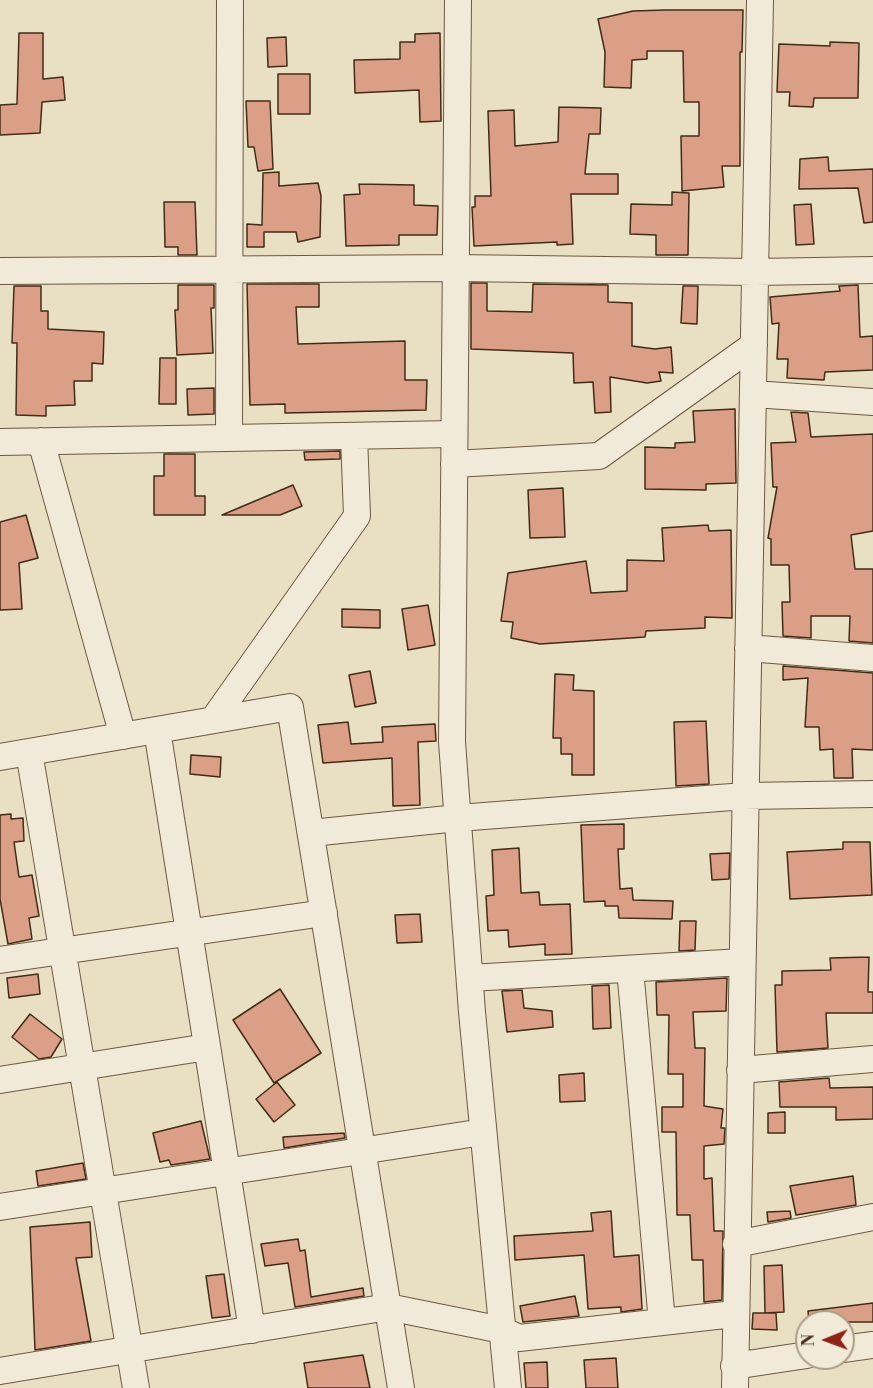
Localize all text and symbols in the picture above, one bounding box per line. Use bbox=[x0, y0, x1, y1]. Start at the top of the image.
north arrow bbox=[795, 1310, 855, 1370]
text: N bbox=[799, 1334, 819, 1347]

